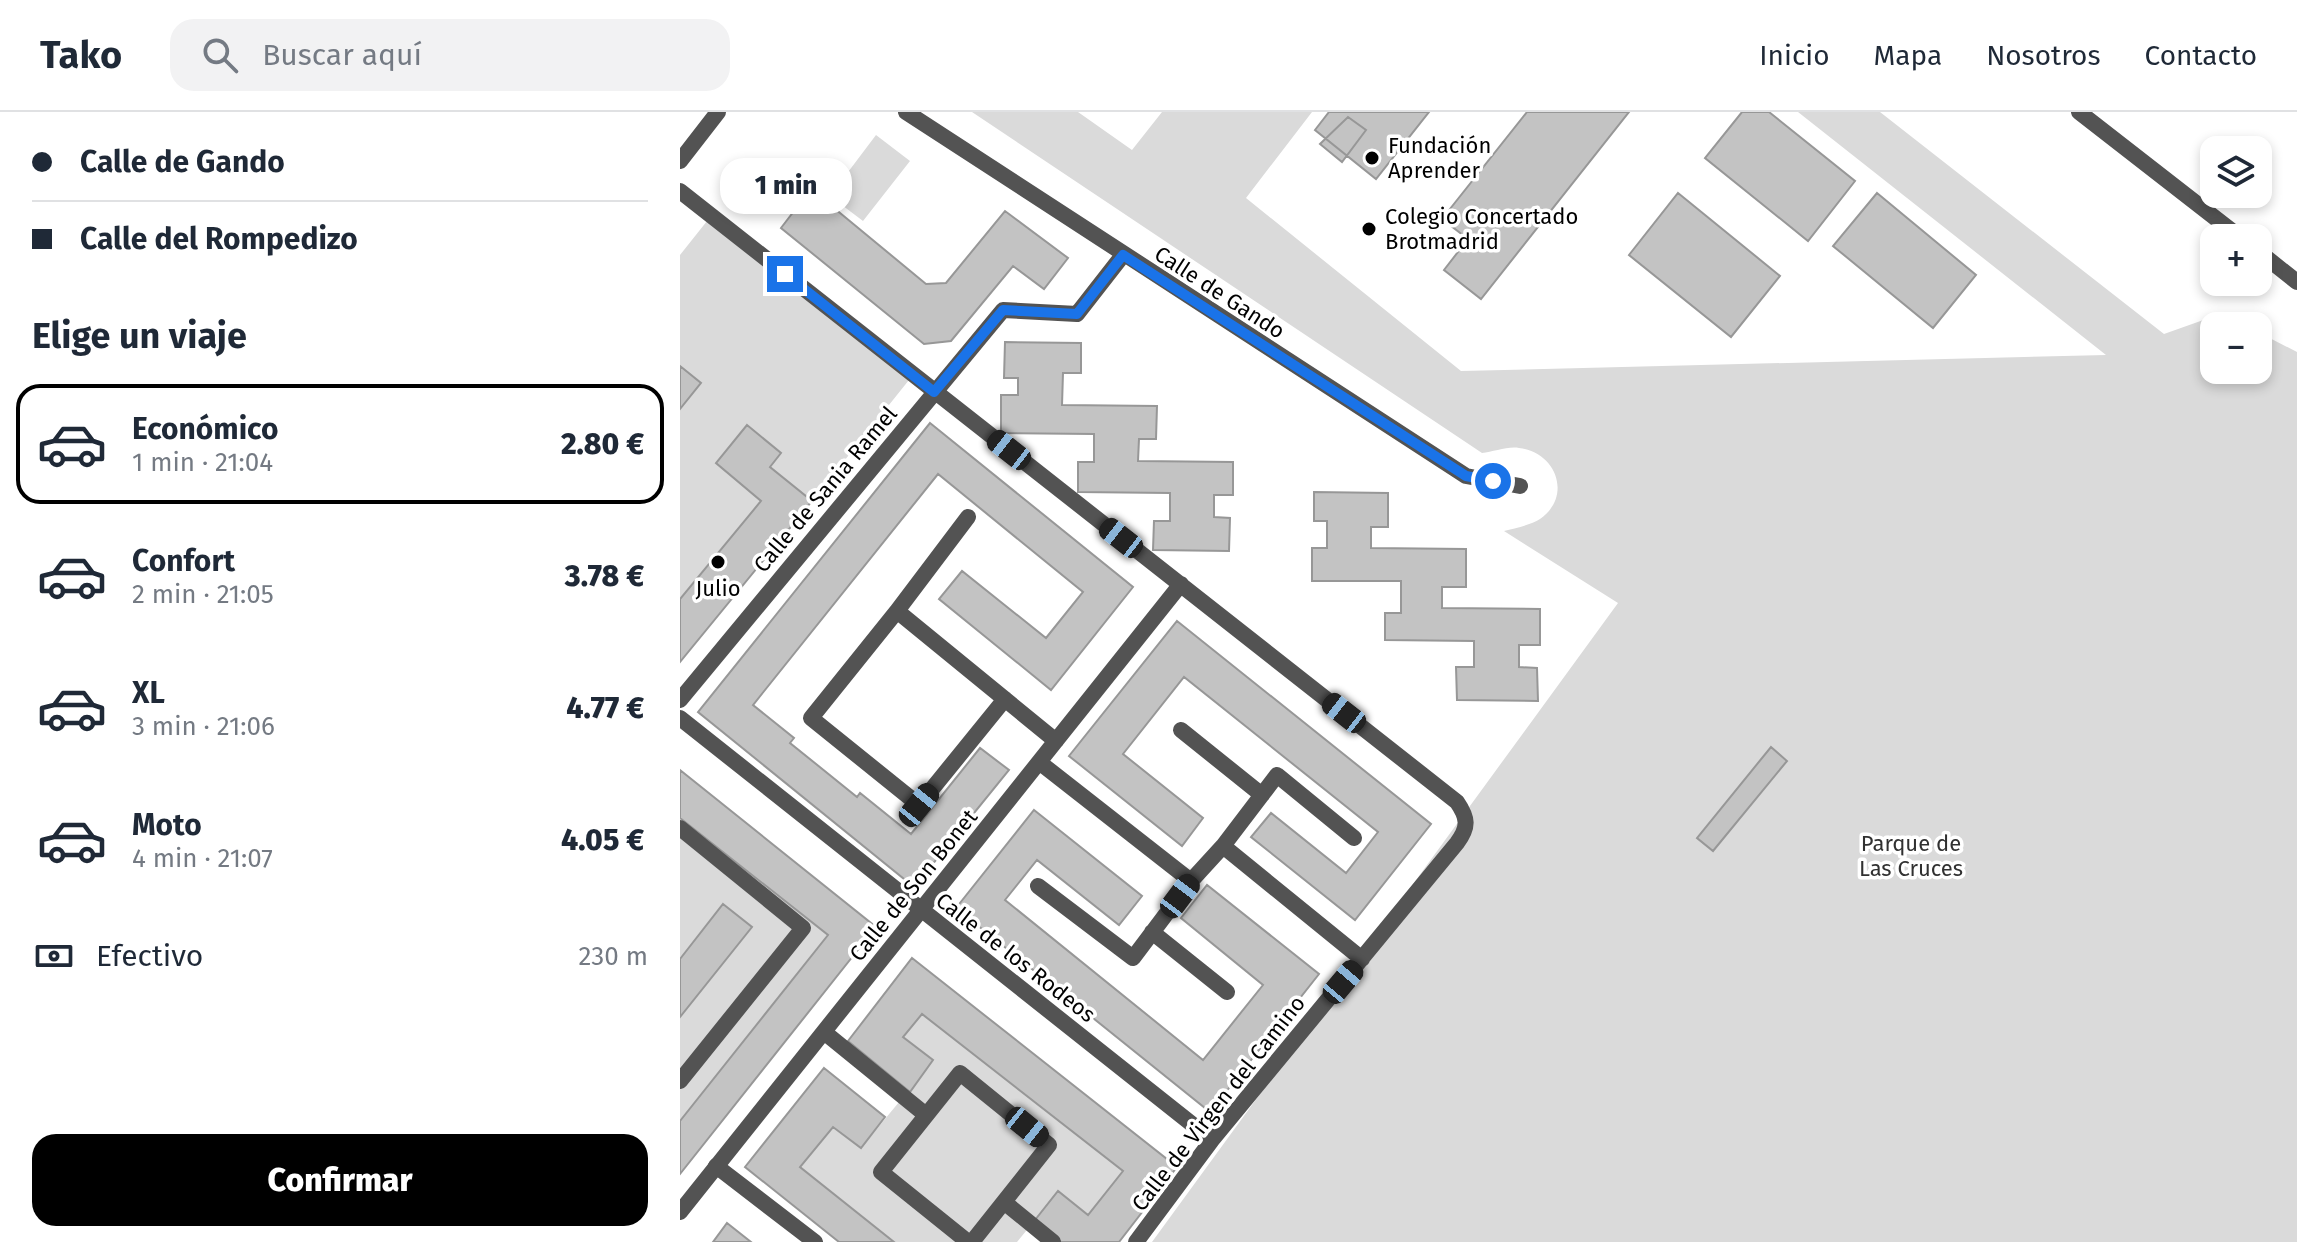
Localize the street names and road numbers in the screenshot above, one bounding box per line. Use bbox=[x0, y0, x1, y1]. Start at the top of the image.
street label: Calle de Gando bbox=[1149, 240, 1290, 345]
street label: Calle de Sania Ramel bbox=[748, 401, 903, 578]
street label: Calle de Son Bonet bbox=[844, 804, 983, 967]
street label: Calle de los Rodeos bbox=[931, 887, 1101, 1028]
street label: Calle de Virgen del Camino bbox=[1126, 990, 1311, 1216]

